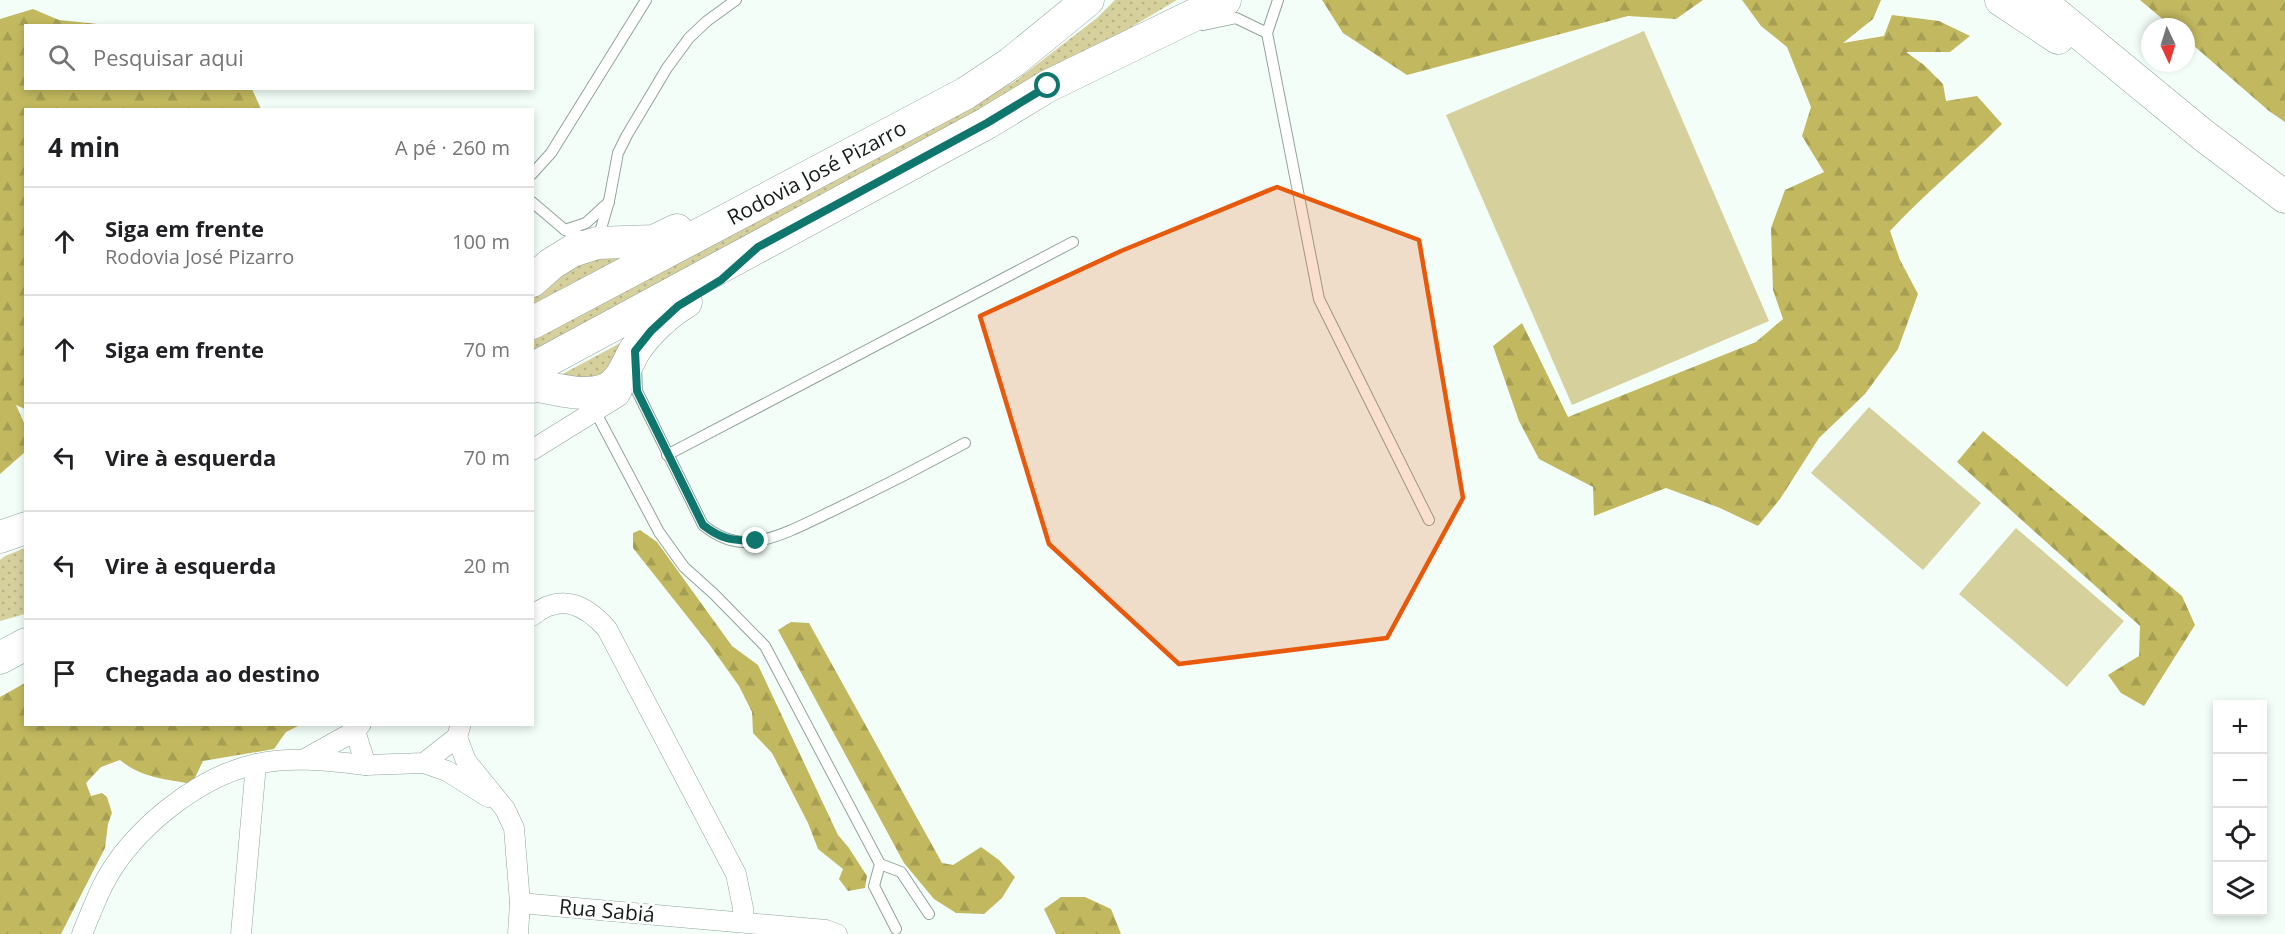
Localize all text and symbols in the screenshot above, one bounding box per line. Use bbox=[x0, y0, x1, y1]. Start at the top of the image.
north arrow bbox=[2141, 18, 2195, 72]
search box bbox=[24, 24, 534, 90]
icon: search bbox=[45, 41, 78, 74]
text: Pesquisar aqui bbox=[93, 42, 244, 72]
route start bbox=[1034, 72, 1060, 98]
street label: Rodovia José Pizarro bbox=[722, 113, 911, 231]
text: 4 min bbox=[48, 129, 120, 165]
text: A pé · 260 m bbox=[395, 134, 510, 161]
text: Siga em frente bbox=[105, 213, 264, 243]
icon: ahead bbox=[48, 225, 81, 258]
text: 100 m bbox=[452, 228, 510, 255]
text: Rodovia José Pizarro bbox=[105, 243, 294, 270]
icon: ahead bbox=[48, 333, 81, 366]
text: Siga em frente bbox=[105, 334, 264, 364]
text: 70 m bbox=[463, 336, 510, 363]
icon: left bbox=[48, 441, 81, 474]
text: Vire à esquerda bbox=[105, 442, 276, 472]
text: 70 m bbox=[463, 444, 510, 471]
route end bbox=[742, 527, 768, 553]
icon: left bbox=[48, 549, 81, 582]
text: Vire à esquerda bbox=[105, 550, 276, 580]
text: 20 m bbox=[463, 552, 510, 579]
icon: arrive bbox=[48, 657, 81, 690]
text: Chegada ao destino bbox=[105, 658, 320, 688]
map controls bbox=[2213, 700, 2267, 916]
button: + bbox=[2213, 700, 2267, 754]
button: − bbox=[2213, 754, 2267, 808]
button: locate bbox=[2213, 808, 2267, 862]
button: layers bbox=[2213, 862, 2267, 916]
street label: Rua Sabiá bbox=[558, 892, 656, 928]

